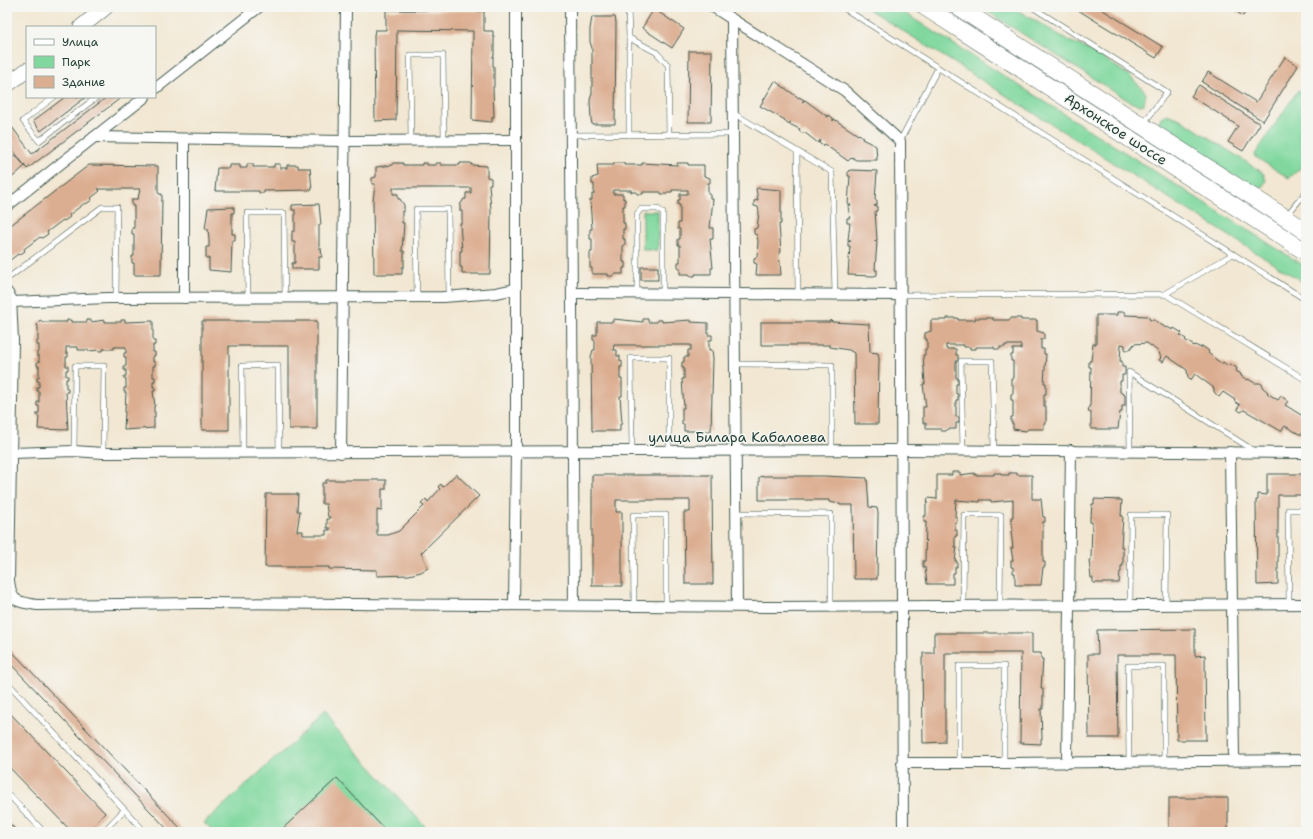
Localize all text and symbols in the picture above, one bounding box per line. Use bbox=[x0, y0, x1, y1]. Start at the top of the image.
legend bbox=[26, 26, 156, 98]
text: Улица bbox=[62, 34, 99, 50]
text: Парк bbox=[62, 54, 91, 70]
text: Здание bbox=[62, 74, 106, 90]
street label: Архонское шоссе bbox=[1061, 89, 1171, 169]
street label: улица Билара Кабалоева bbox=[648, 428, 826, 446]

